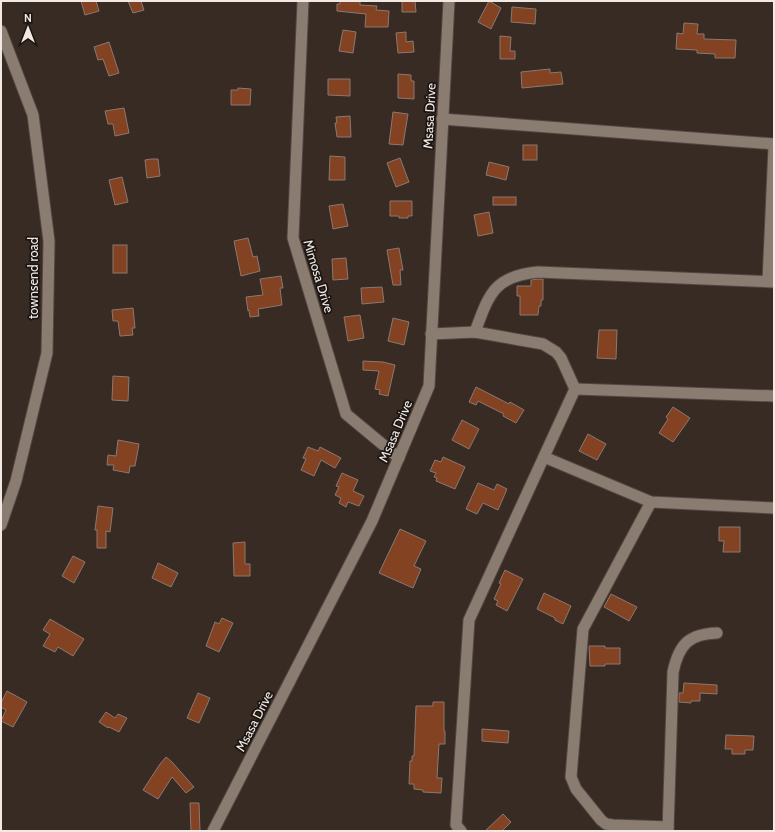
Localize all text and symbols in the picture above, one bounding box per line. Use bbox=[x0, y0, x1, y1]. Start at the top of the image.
north arrow bbox=[8, 8, 48, 48]
text: N bbox=[24, 11, 32, 25]
street label: Msasa Drive bbox=[419, 82, 439, 149]
street label: townsend road bbox=[25, 237, 41, 319]
street label: Mimosa Drive bbox=[300, 238, 338, 315]
street label: Msasa Drive bbox=[375, 397, 415, 464]
street label: Msasa Drive bbox=[232, 688, 276, 754]

